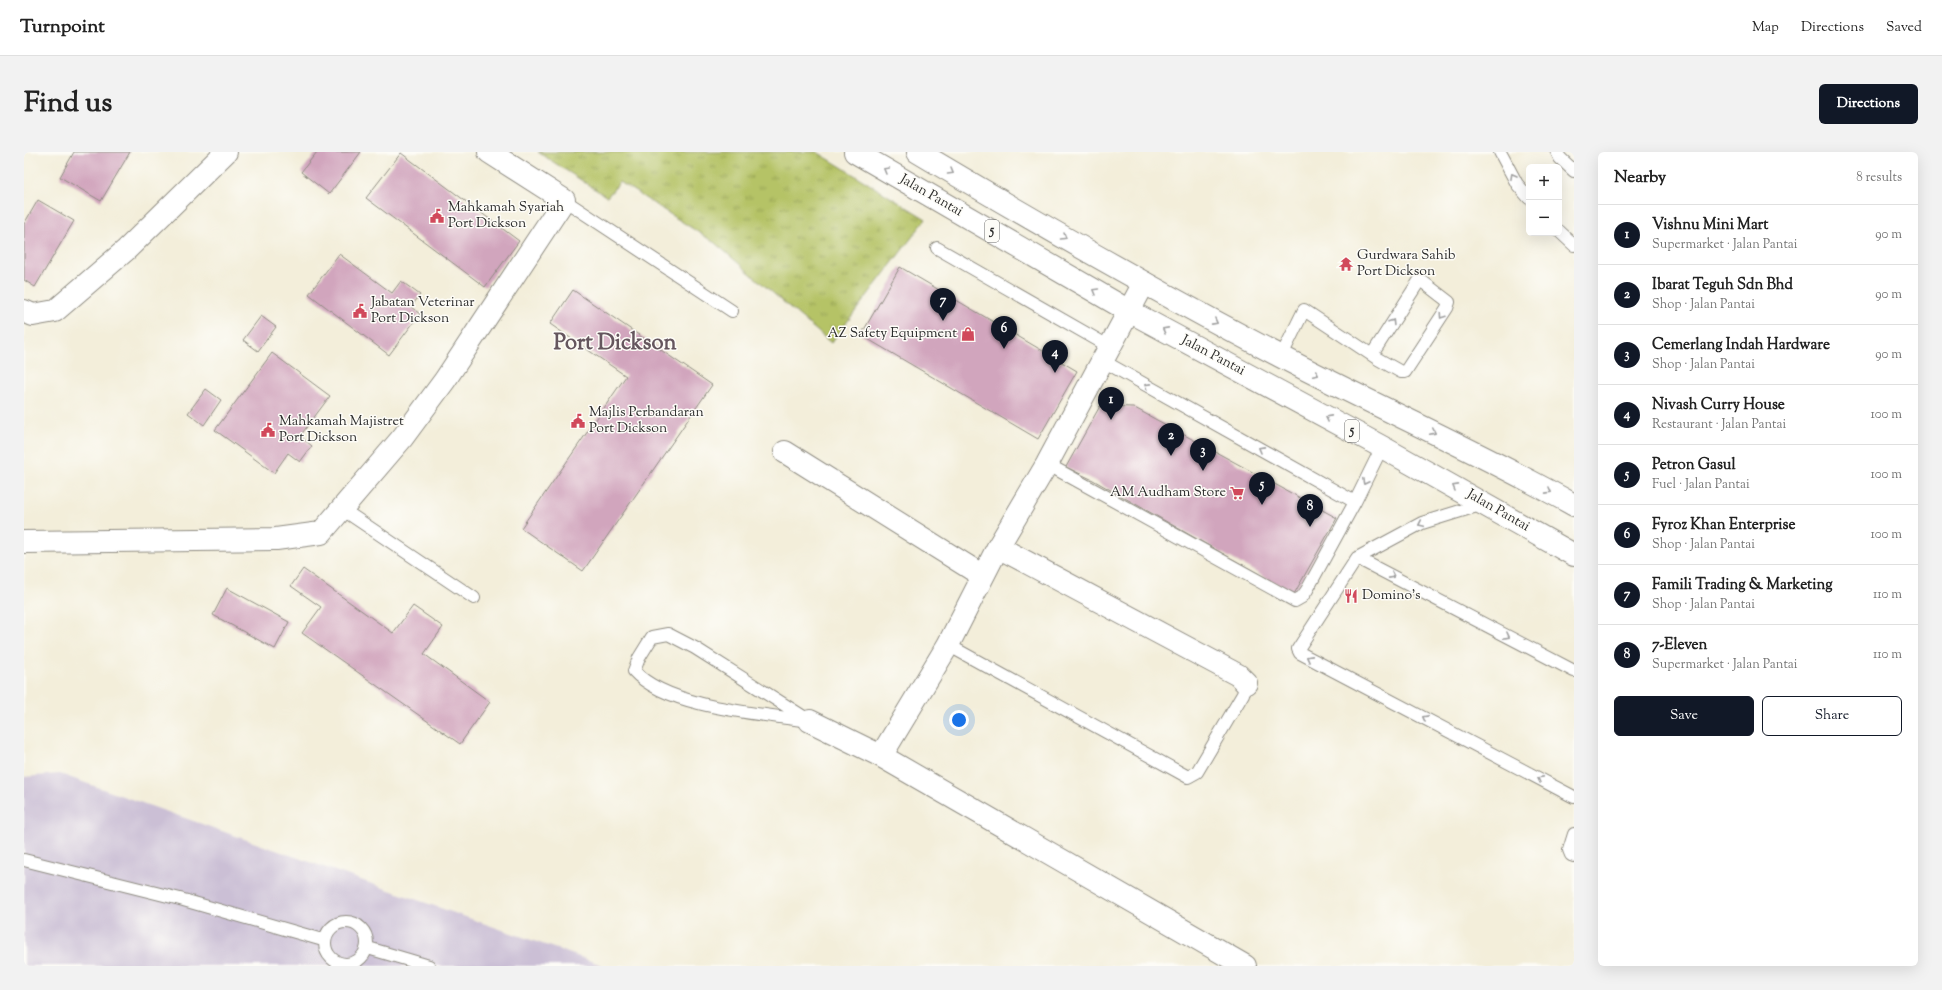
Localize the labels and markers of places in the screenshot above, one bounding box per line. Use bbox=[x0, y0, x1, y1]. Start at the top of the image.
place label: Mahkamah Syariah Port Dickson bbox=[448, 198, 564, 234]
public building icon: Mahkamah Syariah Port Dickson bbox=[429, 208, 445, 224]
place label: Gurdwara Sahib Port Dickson bbox=[1357, 246, 1456, 282]
temple icon: Gurdwara Sahib Port Dickson bbox=[1338, 256, 1354, 272]
pin: 7 bbox=[930, 288, 956, 321]
place label: Jabatan Veterinar Port Dickson bbox=[370, 293, 475, 329]
public building icon: Jabatan Veterinar Port Dickson bbox=[352, 303, 368, 319]
pin: 6 bbox=[991, 316, 1017, 349]
place label: AZ Safety Equipment bbox=[827, 324, 957, 344]
shop icon: AZ Safety Equipment bbox=[960, 326, 976, 342]
pin: 4 bbox=[1042, 340, 1068, 373]
pin: 1 bbox=[1098, 387, 1124, 420]
place label: Majlis Perbandaran Port Dickson bbox=[589, 403, 704, 439]
place label: Mahkamah Majistret Port Dickson bbox=[279, 412, 404, 448]
public building icon: Majlis Perbandaran Port Dickson bbox=[570, 413, 586, 429]
public building icon: Mahkamah Majistret Port Dickson bbox=[260, 422, 276, 438]
pin: 2 bbox=[1158, 423, 1184, 456]
pin: 3 bbox=[1190, 438, 1216, 471]
pin: 5 bbox=[1249, 472, 1275, 505]
place label: AM Audham Store bbox=[1110, 483, 1226, 503]
supermarket icon: AM Audham Store bbox=[1229, 485, 1245, 501]
pin: 8 bbox=[1297, 494, 1323, 527]
place label: Domino's bbox=[1362, 586, 1420, 606]
restaurant icon: Domino's bbox=[1343, 588, 1359, 604]

